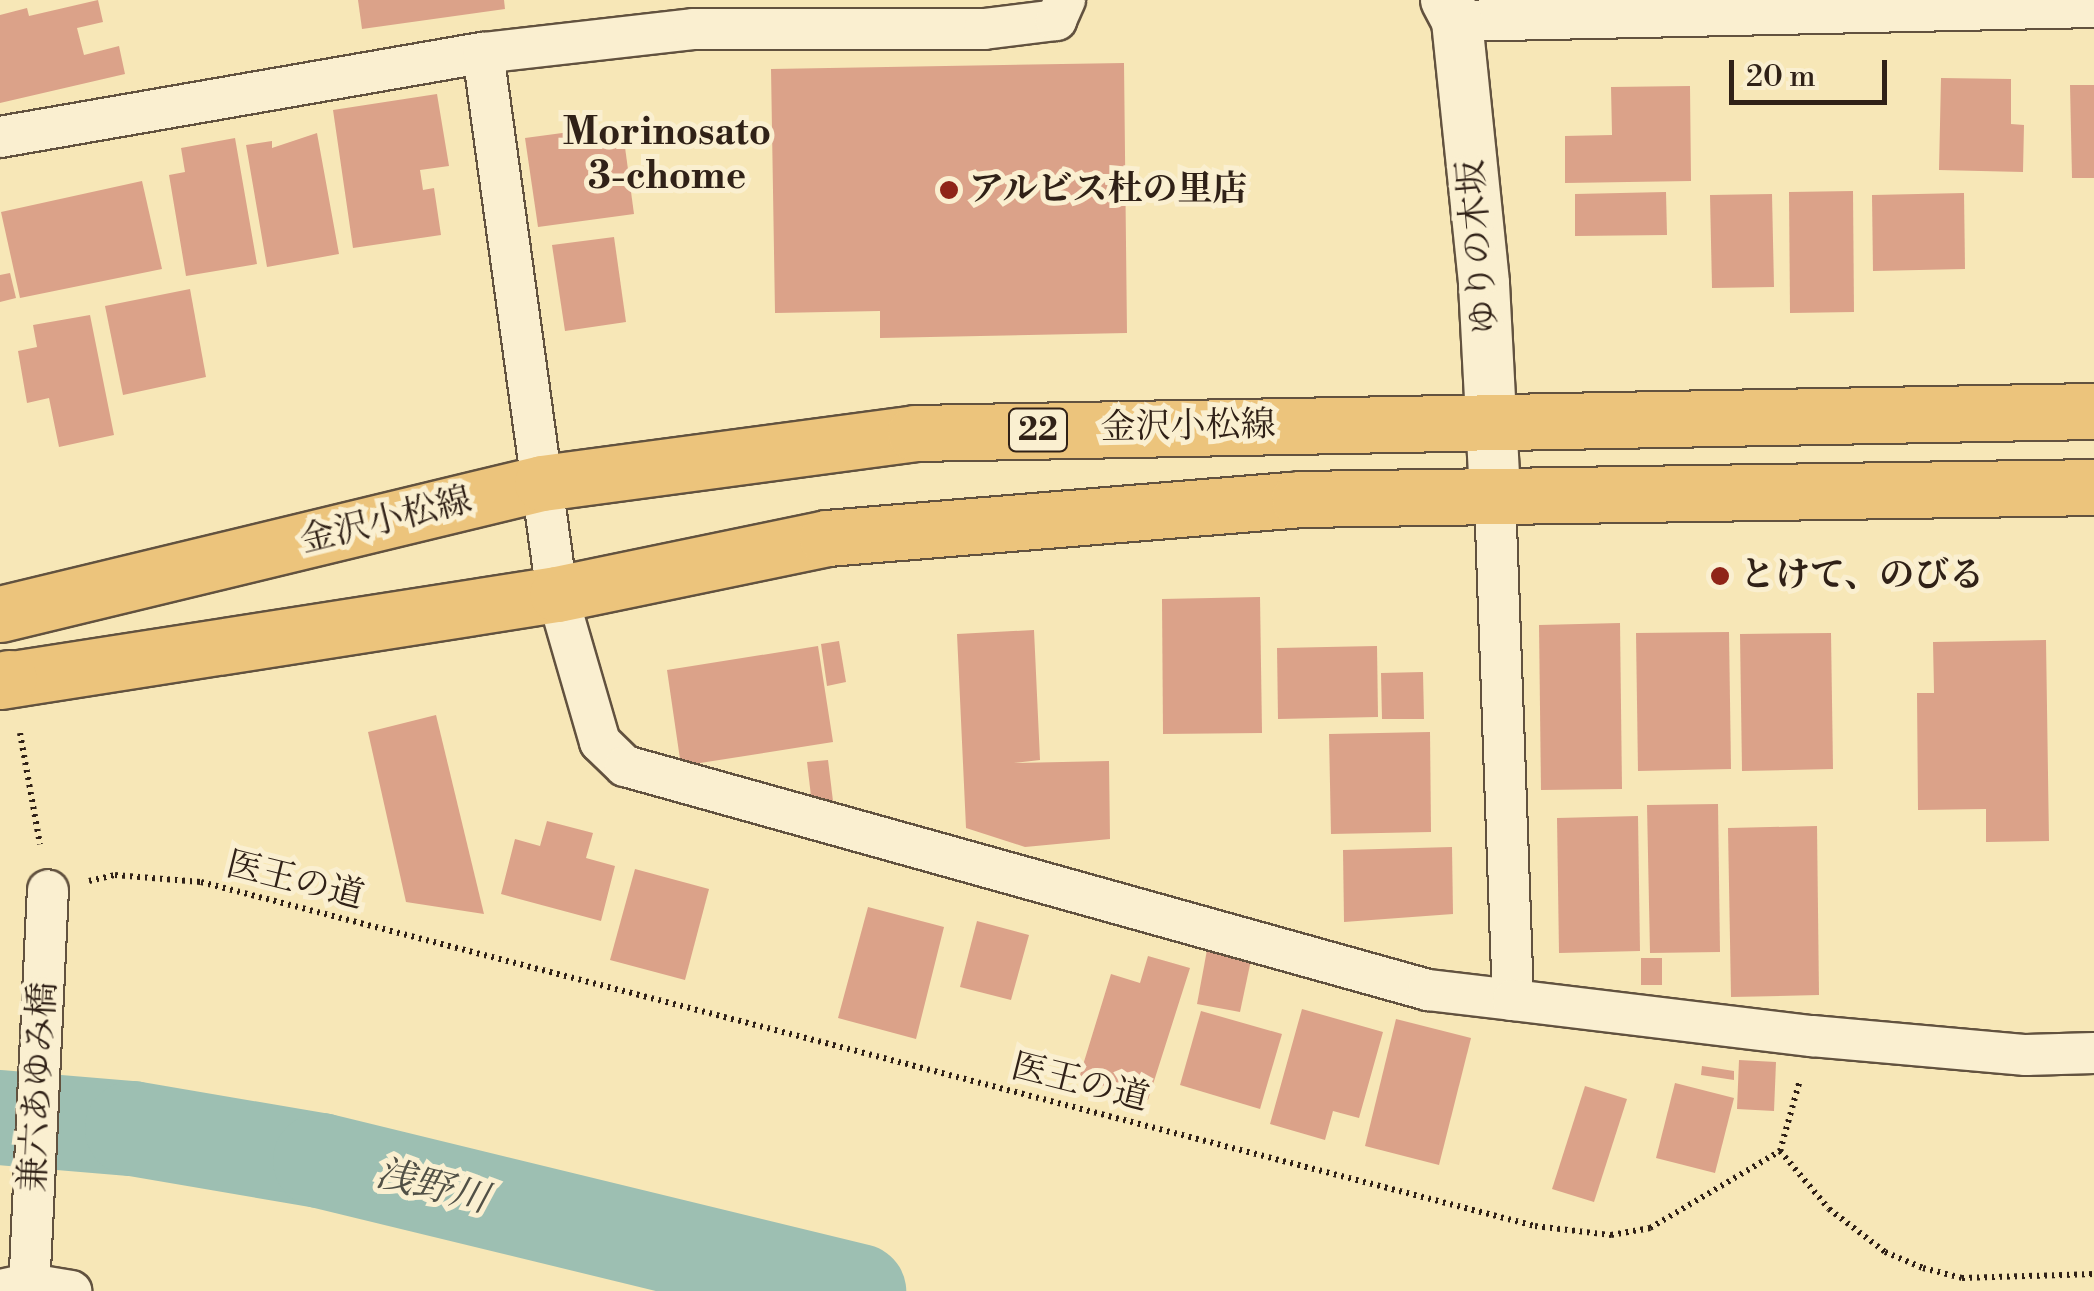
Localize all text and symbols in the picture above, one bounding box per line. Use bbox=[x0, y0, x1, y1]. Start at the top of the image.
scale bar bbox=[1734, 40, 1892, 102]
text: 20 m bbox=[1746, 58, 1815, 96]
district label: Morinosato 3-chome bbox=[563, 110, 771, 200]
street label: ゆりの木坂 bbox=[1450, 158, 1508, 336]
place label: アルビス杜の里店 bbox=[969, 169, 1249, 211]
marker: アルビス杜の里店 bbox=[938, 179, 960, 201]
road number: 22 bbox=[1008, 403, 1068, 457]
street label: 金沢小松線 bbox=[1100, 404, 1276, 450]
street label: 金沢小松線 bbox=[296, 479, 476, 563]
place label: とけて、のびる bbox=[1740, 555, 1984, 597]
marker: とけて、のびる bbox=[1709, 565, 1731, 587]
street label: 医王の道 bbox=[222, 844, 368, 918]
street label: 兼六あゆみ橋 bbox=[13, 981, 65, 1193]
street label: 医王の道 bbox=[1007, 1046, 1153, 1120]
water label: 浅野川 bbox=[371, 1151, 493, 1223]

